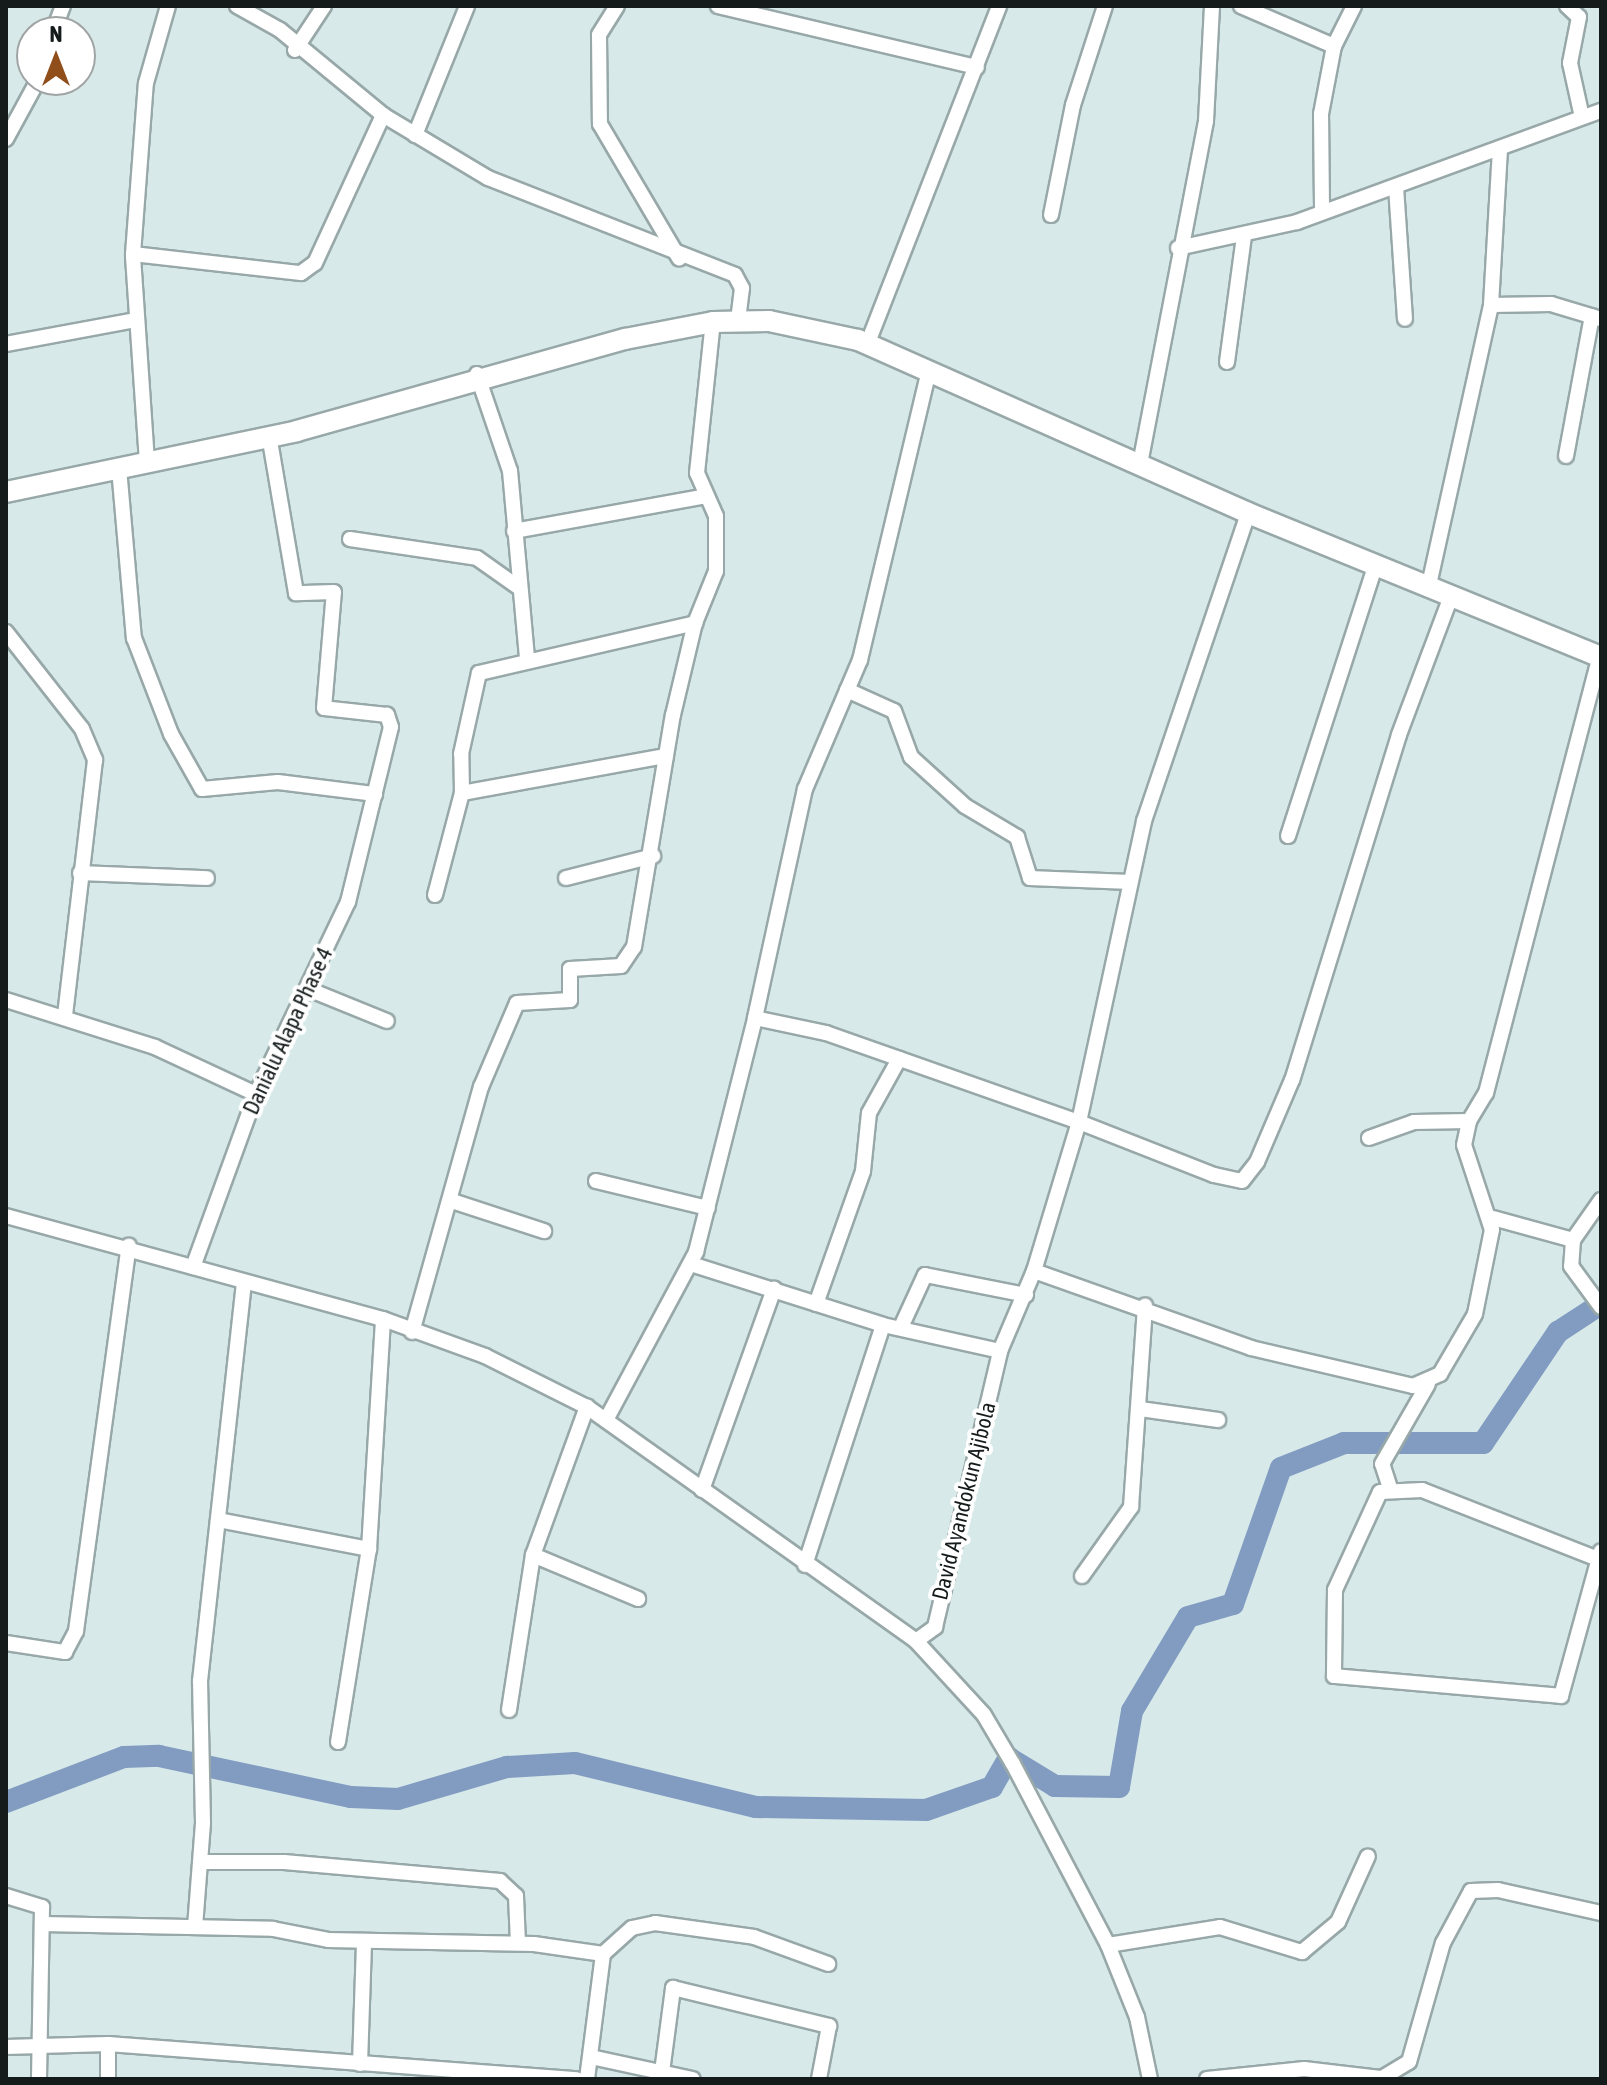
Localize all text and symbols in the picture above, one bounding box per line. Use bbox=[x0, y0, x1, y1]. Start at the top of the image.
north arrow bbox=[16, 16, 96, 96]
text: N bbox=[50, 21, 62, 47]
street label: Danialu Alapa Phase 4 bbox=[238, 943, 338, 1119]
street label: David Ayandokun Ajibola bbox=[927, 1399, 1001, 1603]

